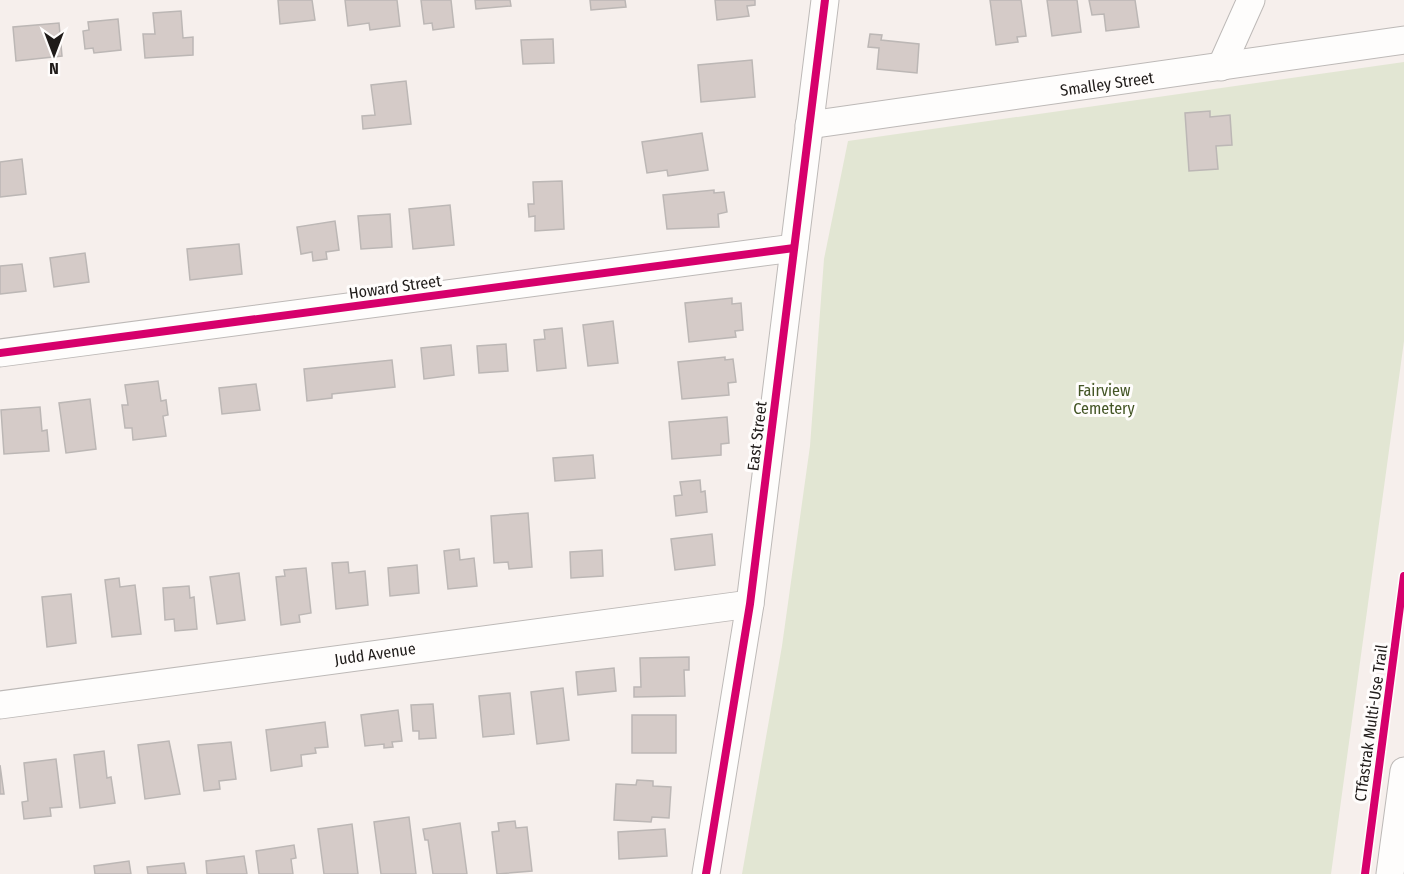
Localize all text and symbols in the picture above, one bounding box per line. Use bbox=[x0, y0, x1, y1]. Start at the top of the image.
north arrow bbox=[24, 24, 84, 84]
text: N bbox=[49, 59, 59, 78]
street label: Smalley Street bbox=[1059, 68, 1156, 100]
street label: Howard Street bbox=[348, 271, 443, 303]
park label: Fairview Cemetery bbox=[1073, 381, 1136, 418]
street label: East Street bbox=[743, 399, 771, 472]
street label: Judd Avenue bbox=[333, 639, 417, 669]
street label: CTfastrak Multi-Use Trail bbox=[1351, 643, 1391, 803]

